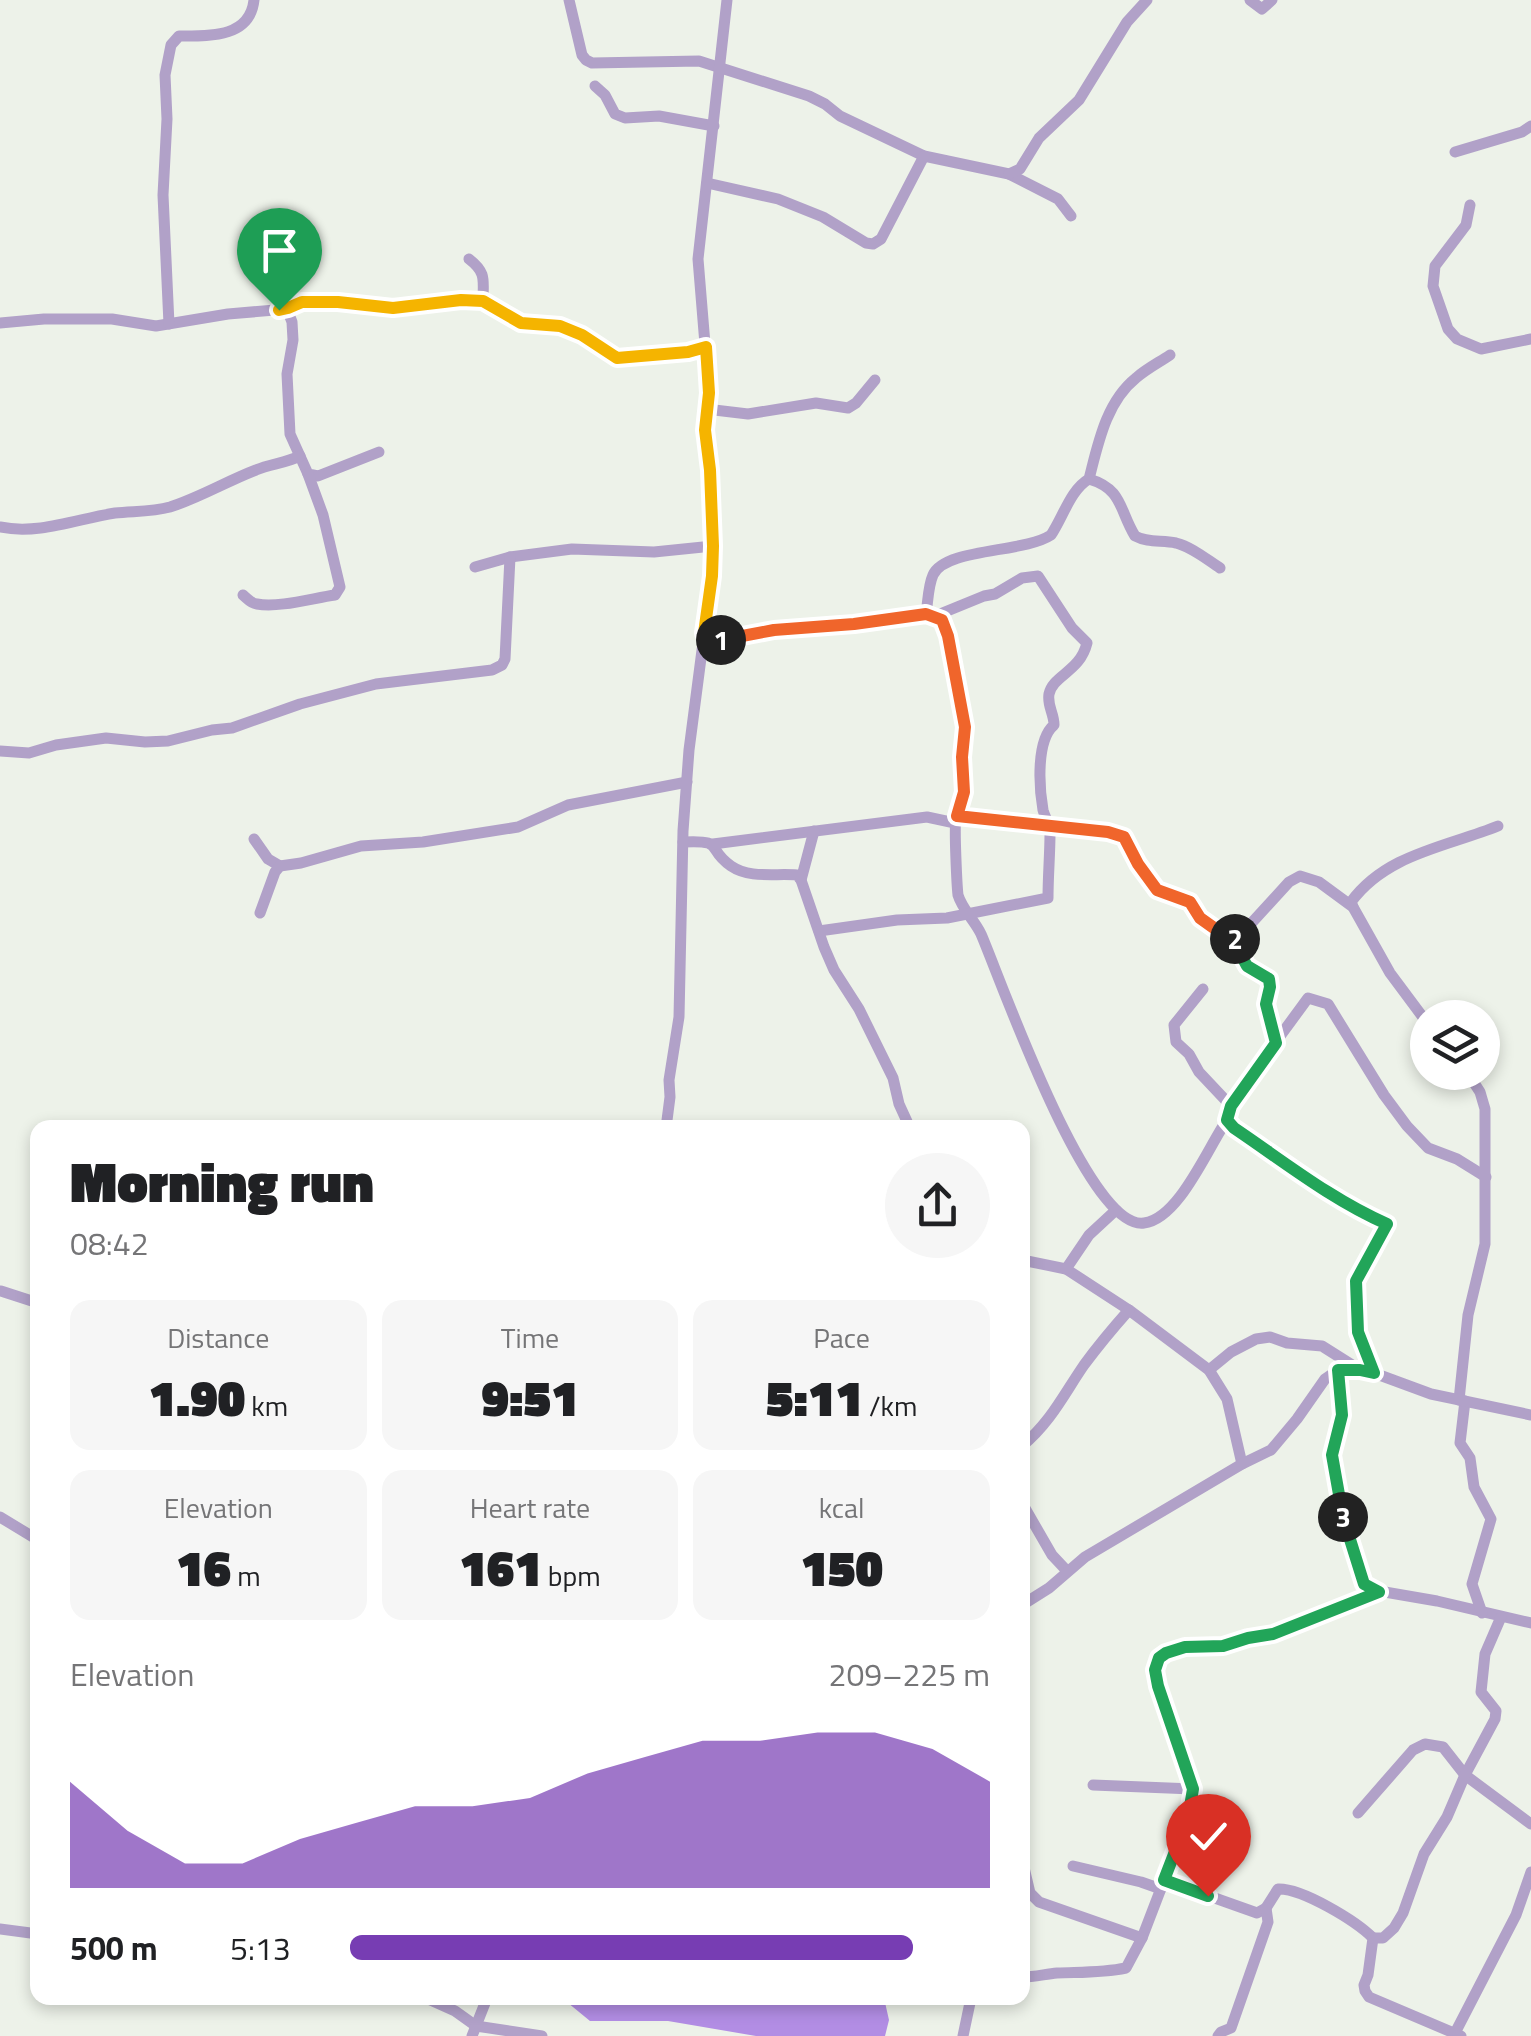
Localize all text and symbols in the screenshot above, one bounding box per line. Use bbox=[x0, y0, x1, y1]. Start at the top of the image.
pin bbox=[237, 208, 322, 311]
icon: arrive bbox=[252, 223, 307, 278]
pin: 1 bbox=[696, 615, 746, 665]
text: 1 bbox=[713, 618, 729, 661]
pin: 2 bbox=[1210, 914, 1260, 964]
text: 2 bbox=[1227, 917, 1243, 960]
map controls bbox=[1410, 1000, 1500, 1090]
button: layers bbox=[1410, 1000, 1500, 1090]
text: Morning run bbox=[70, 1140, 374, 1223]
button: share bbox=[885, 1153, 990, 1258]
text: 08:42 bbox=[70, 1219, 149, 1267]
text: Distance bbox=[167, 1316, 269, 1359]
text: Time bbox=[501, 1316, 559, 1359]
text: Pace bbox=[813, 1316, 870, 1359]
text: 1.90 bbox=[149, 1359, 245, 1435]
text: 9:51 bbox=[482, 1359, 578, 1435]
text: 5:11 bbox=[766, 1359, 863, 1435]
text: km bbox=[245, 1384, 288, 1427]
text: /km bbox=[863, 1384, 917, 1427]
text: Elevation bbox=[164, 1486, 273, 1529]
text: Heart rate bbox=[470, 1486, 590, 1529]
text: kcal bbox=[819, 1486, 865, 1529]
pin: 3 bbox=[1318, 1492, 1368, 1542]
text: 3 bbox=[1335, 1495, 1351, 1538]
text: 16 bbox=[176, 1529, 231, 1605]
text: 161 bbox=[459, 1529, 542, 1605]
text: 150 bbox=[800, 1529, 883, 1605]
text: m bbox=[231, 1554, 261, 1597]
text: bpm bbox=[542, 1554, 601, 1597]
text: Elevation bbox=[70, 1650, 194, 1698]
text: 209–225 m bbox=[828, 1650, 990, 1698]
pin bbox=[1166, 1794, 1251, 1897]
icon: check bbox=[1181, 1809, 1236, 1864]
text: 500 m bbox=[70, 1924, 158, 1972]
text: 5:13 bbox=[230, 1924, 291, 1972]

